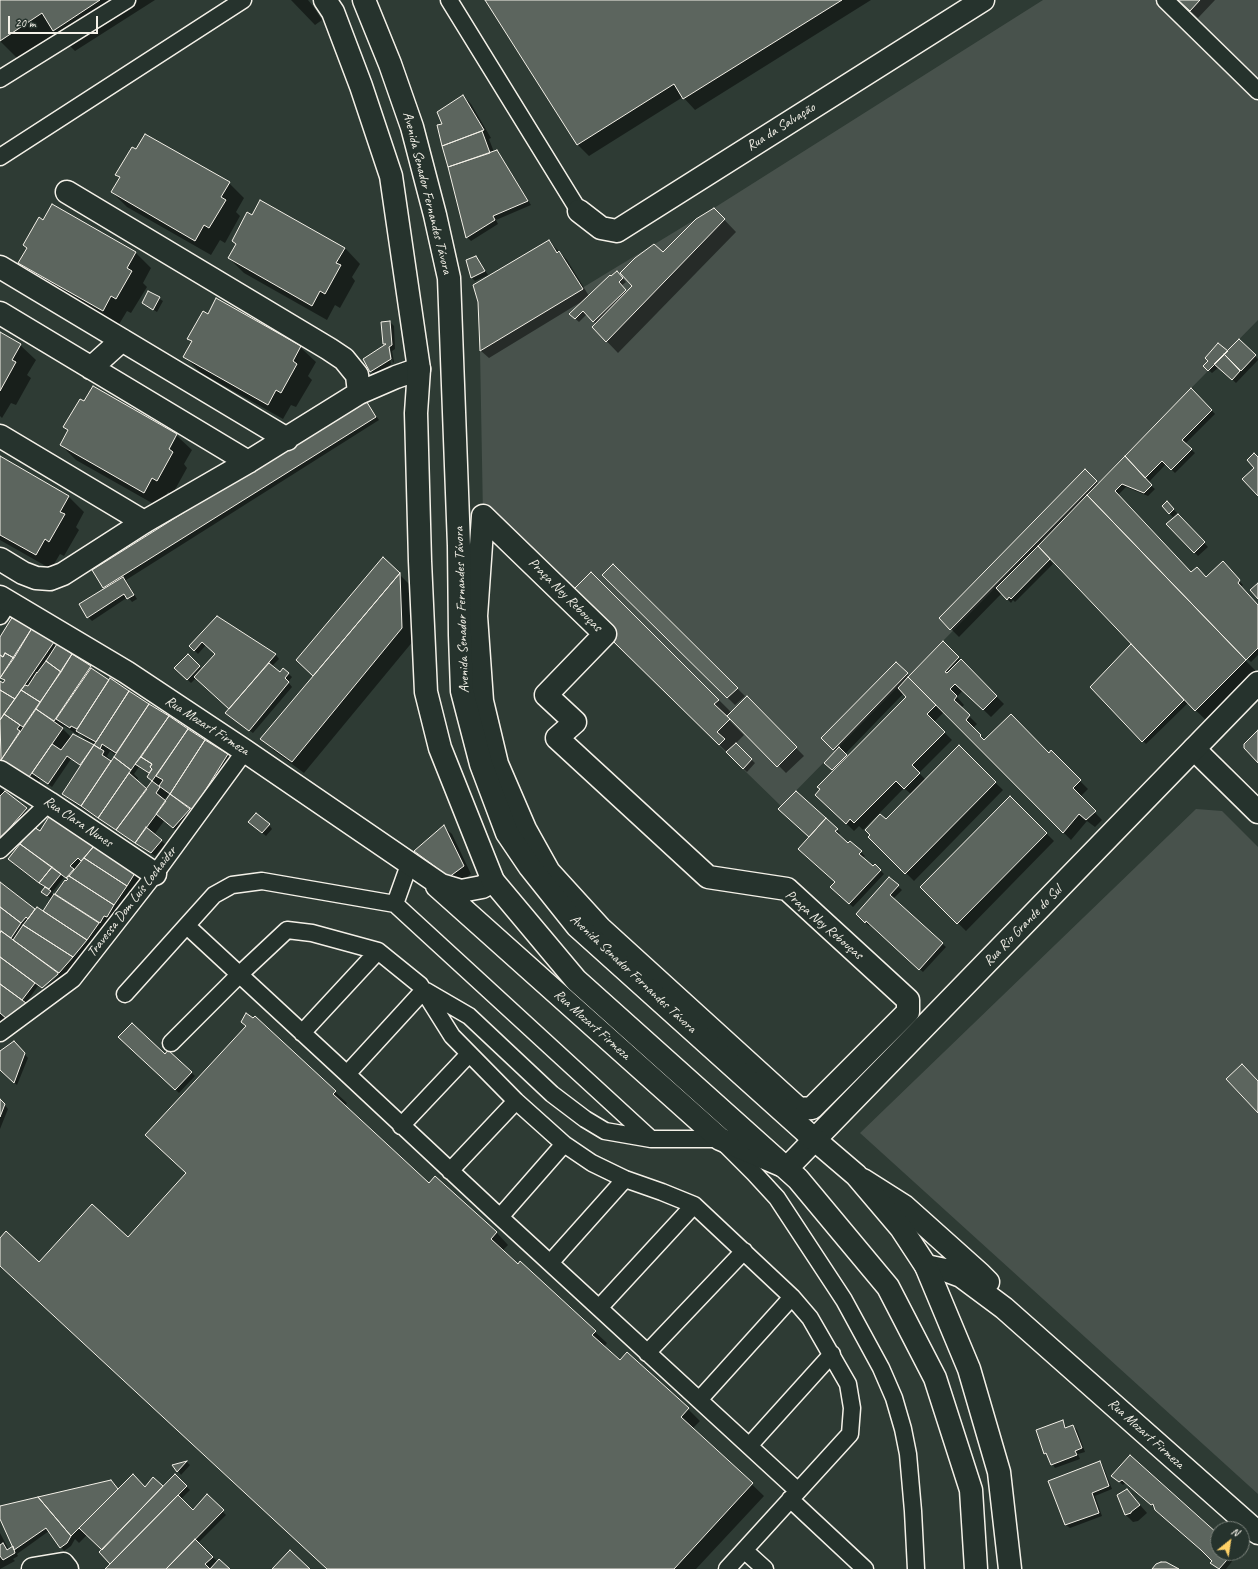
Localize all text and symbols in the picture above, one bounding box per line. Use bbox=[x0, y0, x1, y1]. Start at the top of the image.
scale bar bbox=[10, 8, 100, 34]
text: 20 m bbox=[15, 15, 35, 31]
street label: Rua da Salvação bbox=[744, 99, 818, 155]
street label: Avenida Senador Fernandes Távora bbox=[399, 110, 455, 276]
street label: Avenida Senador Fernandes Távora bbox=[451, 527, 473, 693]
street label: Praça Ney Rebouças bbox=[525, 555, 605, 635]
street label: Rua Mozart Firmeza bbox=[162, 693, 252, 759]
street label: Rua Clara Nunes bbox=[40, 793, 116, 851]
street label: Travessa Dom Luís Lochaider bbox=[84, 843, 180, 961]
street label: Rua Rio Grande do Sul bbox=[980, 882, 1066, 970]
street label: Praça Ney Rebouças bbox=[782, 887, 866, 963]
street label: Avenida Senador Fernandes Távora bbox=[566, 911, 700, 1037]
street label: Rua Mozart Firmeza bbox=[550, 986, 634, 1064]
street label: Rua Mozart Firmeza bbox=[1104, 1395, 1188, 1473]
north arrow bbox=[1210, 1521, 1250, 1561]
text: N bbox=[1229, 1524, 1242, 1539]

